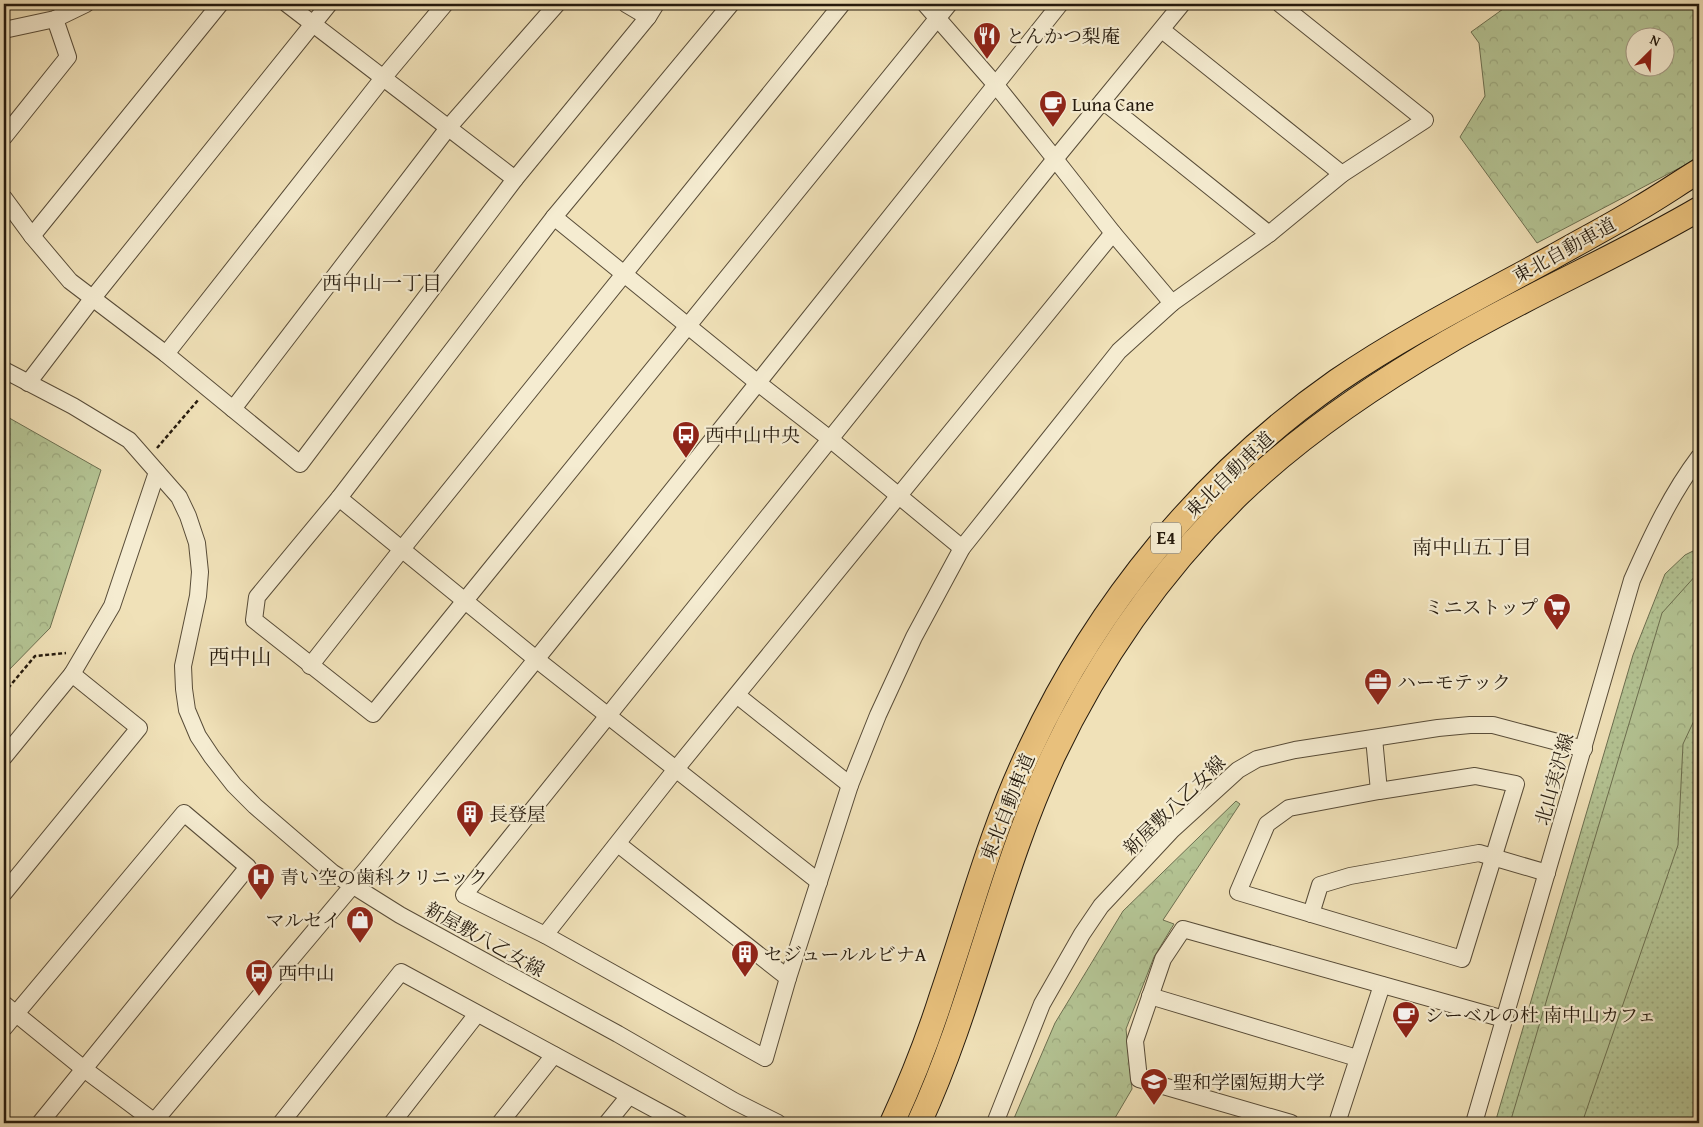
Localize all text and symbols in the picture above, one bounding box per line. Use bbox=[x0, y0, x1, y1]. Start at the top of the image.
restaurant icon: とんかつ梨庵 bbox=[972, 21, 1002, 60]
place label: とんかつ梨庵 bbox=[1006, 22, 1120, 50]
north arrow bbox=[1626, 28, 1676, 78]
text: N bbox=[1647, 29, 1664, 51]
cafe icon: Luna Cane bbox=[1038, 89, 1068, 128]
place label: Luna Cane bbox=[1072, 90, 1154, 118]
street label: 東北自動車道 bbox=[1507, 210, 1621, 290]
district label: 西中山一丁目 bbox=[322, 268, 442, 297]
bus stop icon: 西中山中央 bbox=[671, 420, 701, 459]
place label: 西中山中央 bbox=[705, 421, 800, 449]
street label: 東北自動車道 bbox=[1178, 424, 1280, 524]
road number: E4 bbox=[1151, 522, 1181, 554]
district label: 南中山五丁目 bbox=[1412, 532, 1532, 561]
supermarket icon: ミニストップ bbox=[1542, 592, 1572, 631]
place label: ミニストップ bbox=[1425, 593, 1538, 621]
district label: 西中山 bbox=[209, 641, 272, 672]
office icon: ハーモテック bbox=[1363, 667, 1393, 706]
place label: ハーモテック bbox=[1397, 668, 1511, 696]
street label: 北山実沢線 bbox=[1527, 729, 1581, 829]
street label: 東北自動車道 bbox=[973, 749, 1041, 865]
street label: 新屋敷八乙女線 bbox=[1116, 749, 1232, 861]
building icon: 長登屋 bbox=[455, 799, 485, 838]
place label: 長登屋 bbox=[489, 800, 546, 828]
hospital icon: 青い空の歯科クリニック bbox=[246, 862, 276, 901]
place label: 青い空の歯科クリニック bbox=[280, 863, 488, 891]
street label: 新屋敷八乙女線 bbox=[420, 895, 550, 983]
shop icon: マルセイ bbox=[345, 905, 375, 944]
place label: マルセイ bbox=[266, 906, 341, 934]
building icon: セジュールルビナA bbox=[730, 939, 760, 978]
place label: セジュールルビナA bbox=[764, 940, 927, 968]
bus stop icon: 西中山 bbox=[244, 958, 274, 997]
place label: 西中山 bbox=[278, 959, 335, 987]
cafe icon: シーベルの杜 南中山カフェ bbox=[1391, 1000, 1421, 1039]
place label: シーベルの杜 南中山カフェ bbox=[1425, 1001, 1656, 1029]
school or university icon: 聖和学園短期大学 bbox=[1139, 1067, 1169, 1106]
place label: 聖和学園短期大学 bbox=[1173, 1068, 1325, 1096]

